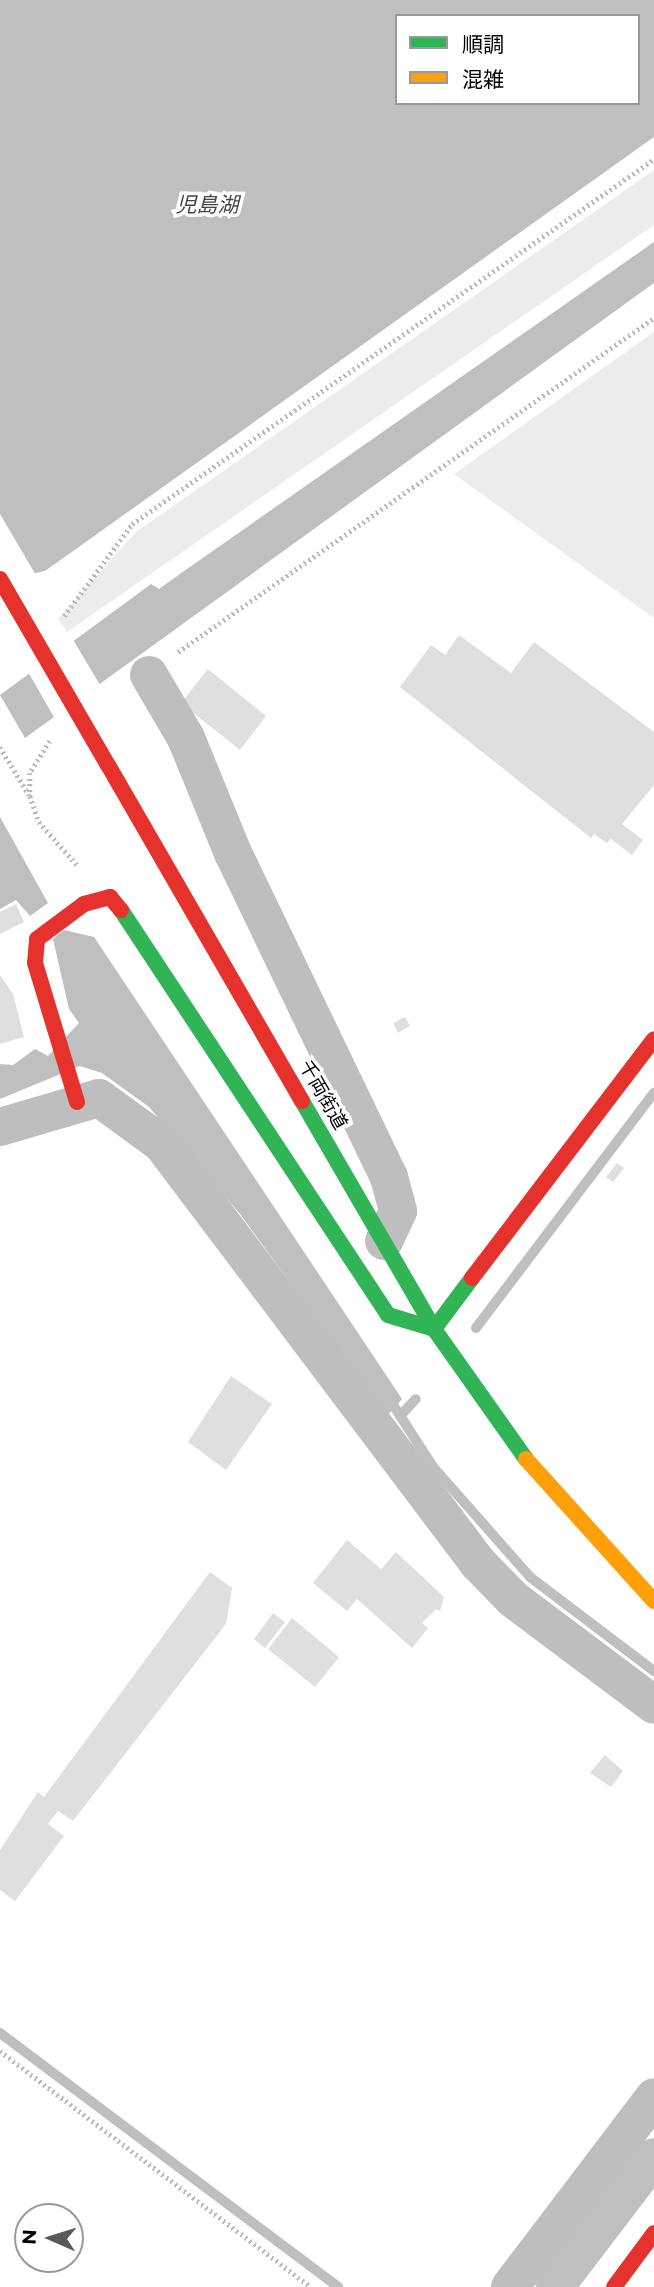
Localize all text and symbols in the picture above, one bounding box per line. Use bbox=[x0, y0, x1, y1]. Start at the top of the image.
legend bbox=[395, 14, 640, 105]
text: 順調 bbox=[462, 32, 504, 57]
text: 混雑 bbox=[462, 67, 504, 92]
water label: 児島湖 bbox=[176, 192, 238, 218]
street label: 千両街道 bbox=[294, 1056, 352, 1134]
north arrow bbox=[14, 2203, 84, 2273]
text: N bbox=[18, 2229, 41, 2245]

